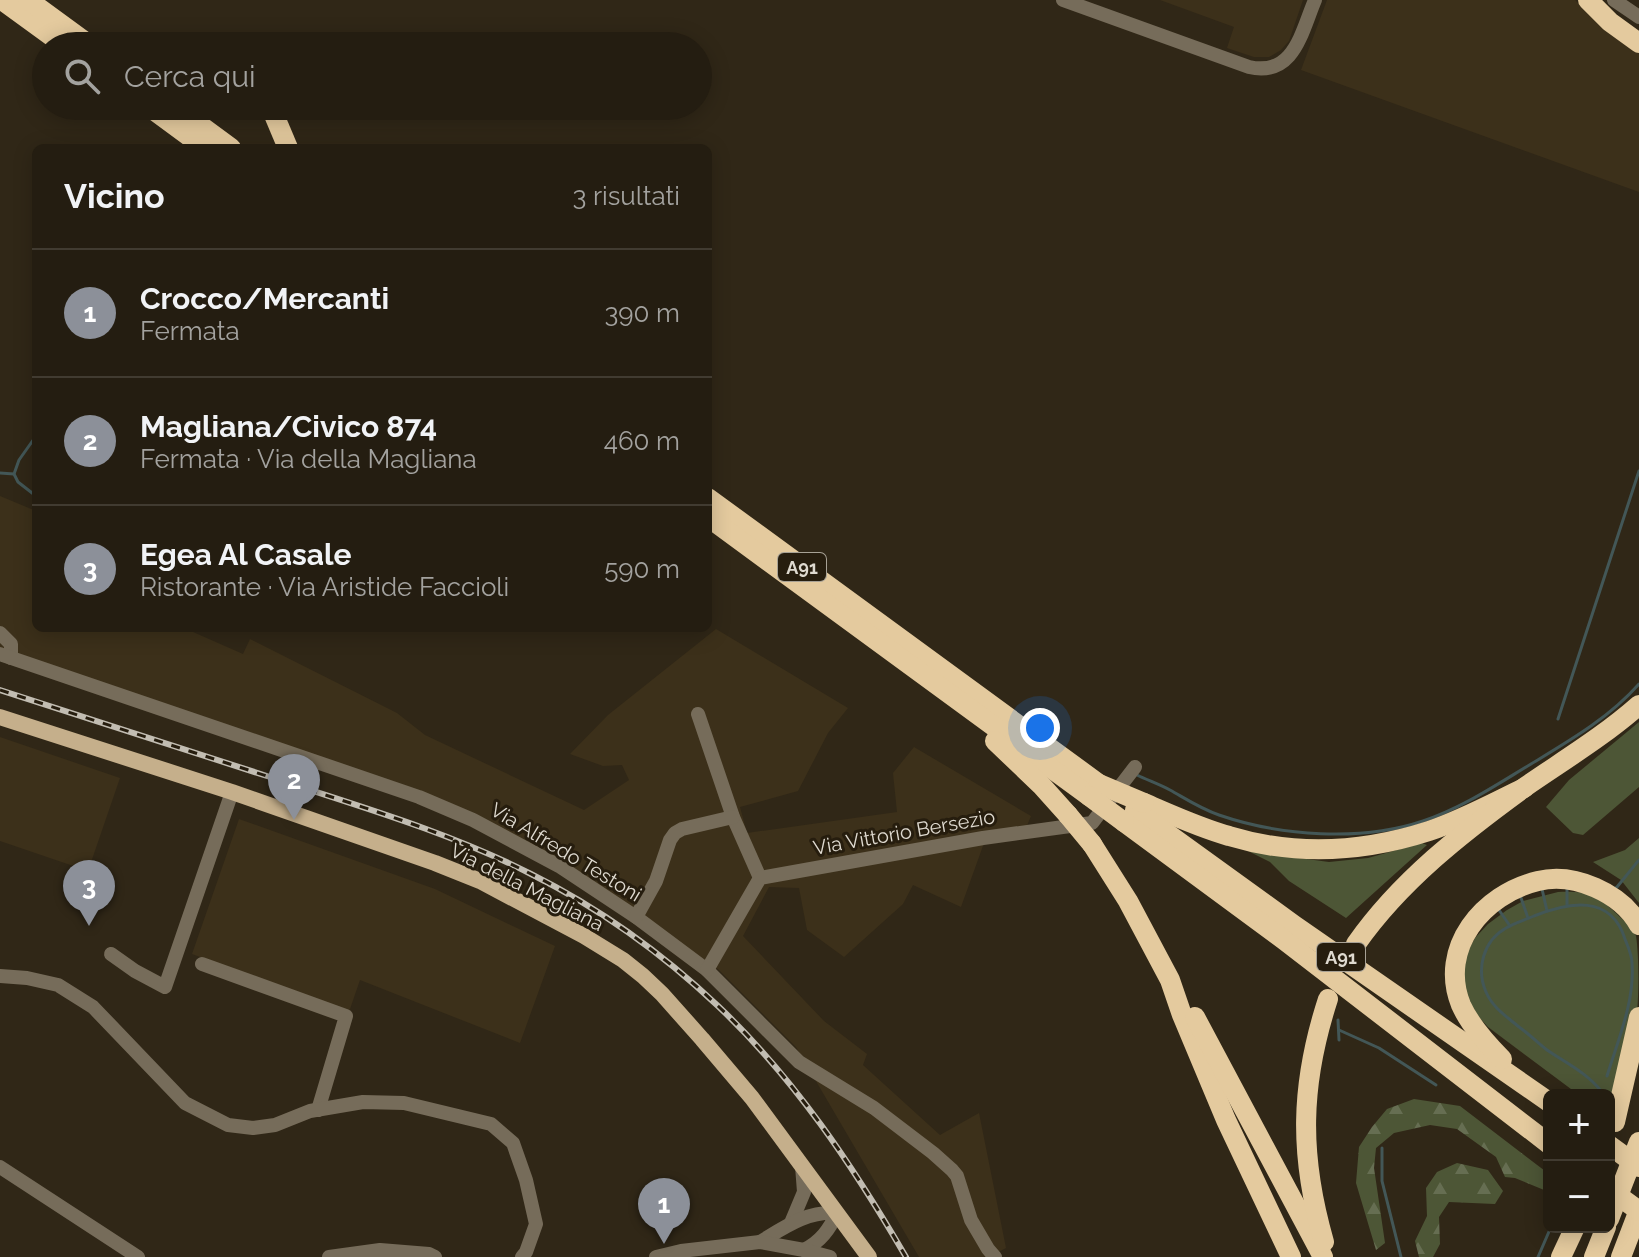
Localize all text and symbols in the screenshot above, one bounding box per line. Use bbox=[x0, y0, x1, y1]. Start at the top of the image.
search box bbox=[32, 32, 712, 120]
icon: search bbox=[60, 54, 104, 98]
text: Cerca qui bbox=[124, 59, 256, 94]
text: Vicino bbox=[64, 176, 165, 216]
text: 3 risultati bbox=[572, 181, 680, 211]
text: Crocco/Mercanti bbox=[140, 281, 389, 316]
text: 1 bbox=[84, 298, 96, 328]
text: 390 m bbox=[604, 298, 680, 328]
text: Fermata bbox=[140, 316, 240, 346]
text: Magliana/Civico 874 bbox=[140, 409, 437, 444]
text: 2 bbox=[83, 426, 97, 456]
text: 460 m bbox=[604, 426, 680, 456]
text: Fermata · Via della Magliana bbox=[140, 444, 477, 474]
text: Egea Al Casale bbox=[140, 537, 352, 572]
road number: A91 bbox=[778, 553, 826, 581]
text: 3 bbox=[83, 554, 97, 584]
text: 590 m bbox=[604, 554, 680, 584]
text: Ristorante · Via Aristide Faccioli bbox=[140, 572, 509, 602]
your location bbox=[1020, 708, 1060, 748]
pin: 2 bbox=[268, 754, 320, 820]
street label: Via Alfredo Testoni bbox=[486, 797, 646, 907]
street label: Via Vittorio Bersezio bbox=[811, 804, 997, 860]
street label: Via della Magliana bbox=[446, 838, 608, 936]
pin: 3 bbox=[63, 860, 115, 926]
road number: A91 bbox=[1317, 943, 1365, 971]
map controls bbox=[1543, 1089, 1615, 1233]
button: + bbox=[1543, 1089, 1615, 1161]
button: − bbox=[1543, 1161, 1615, 1233]
pin: 1 bbox=[638, 1178, 690, 1244]

